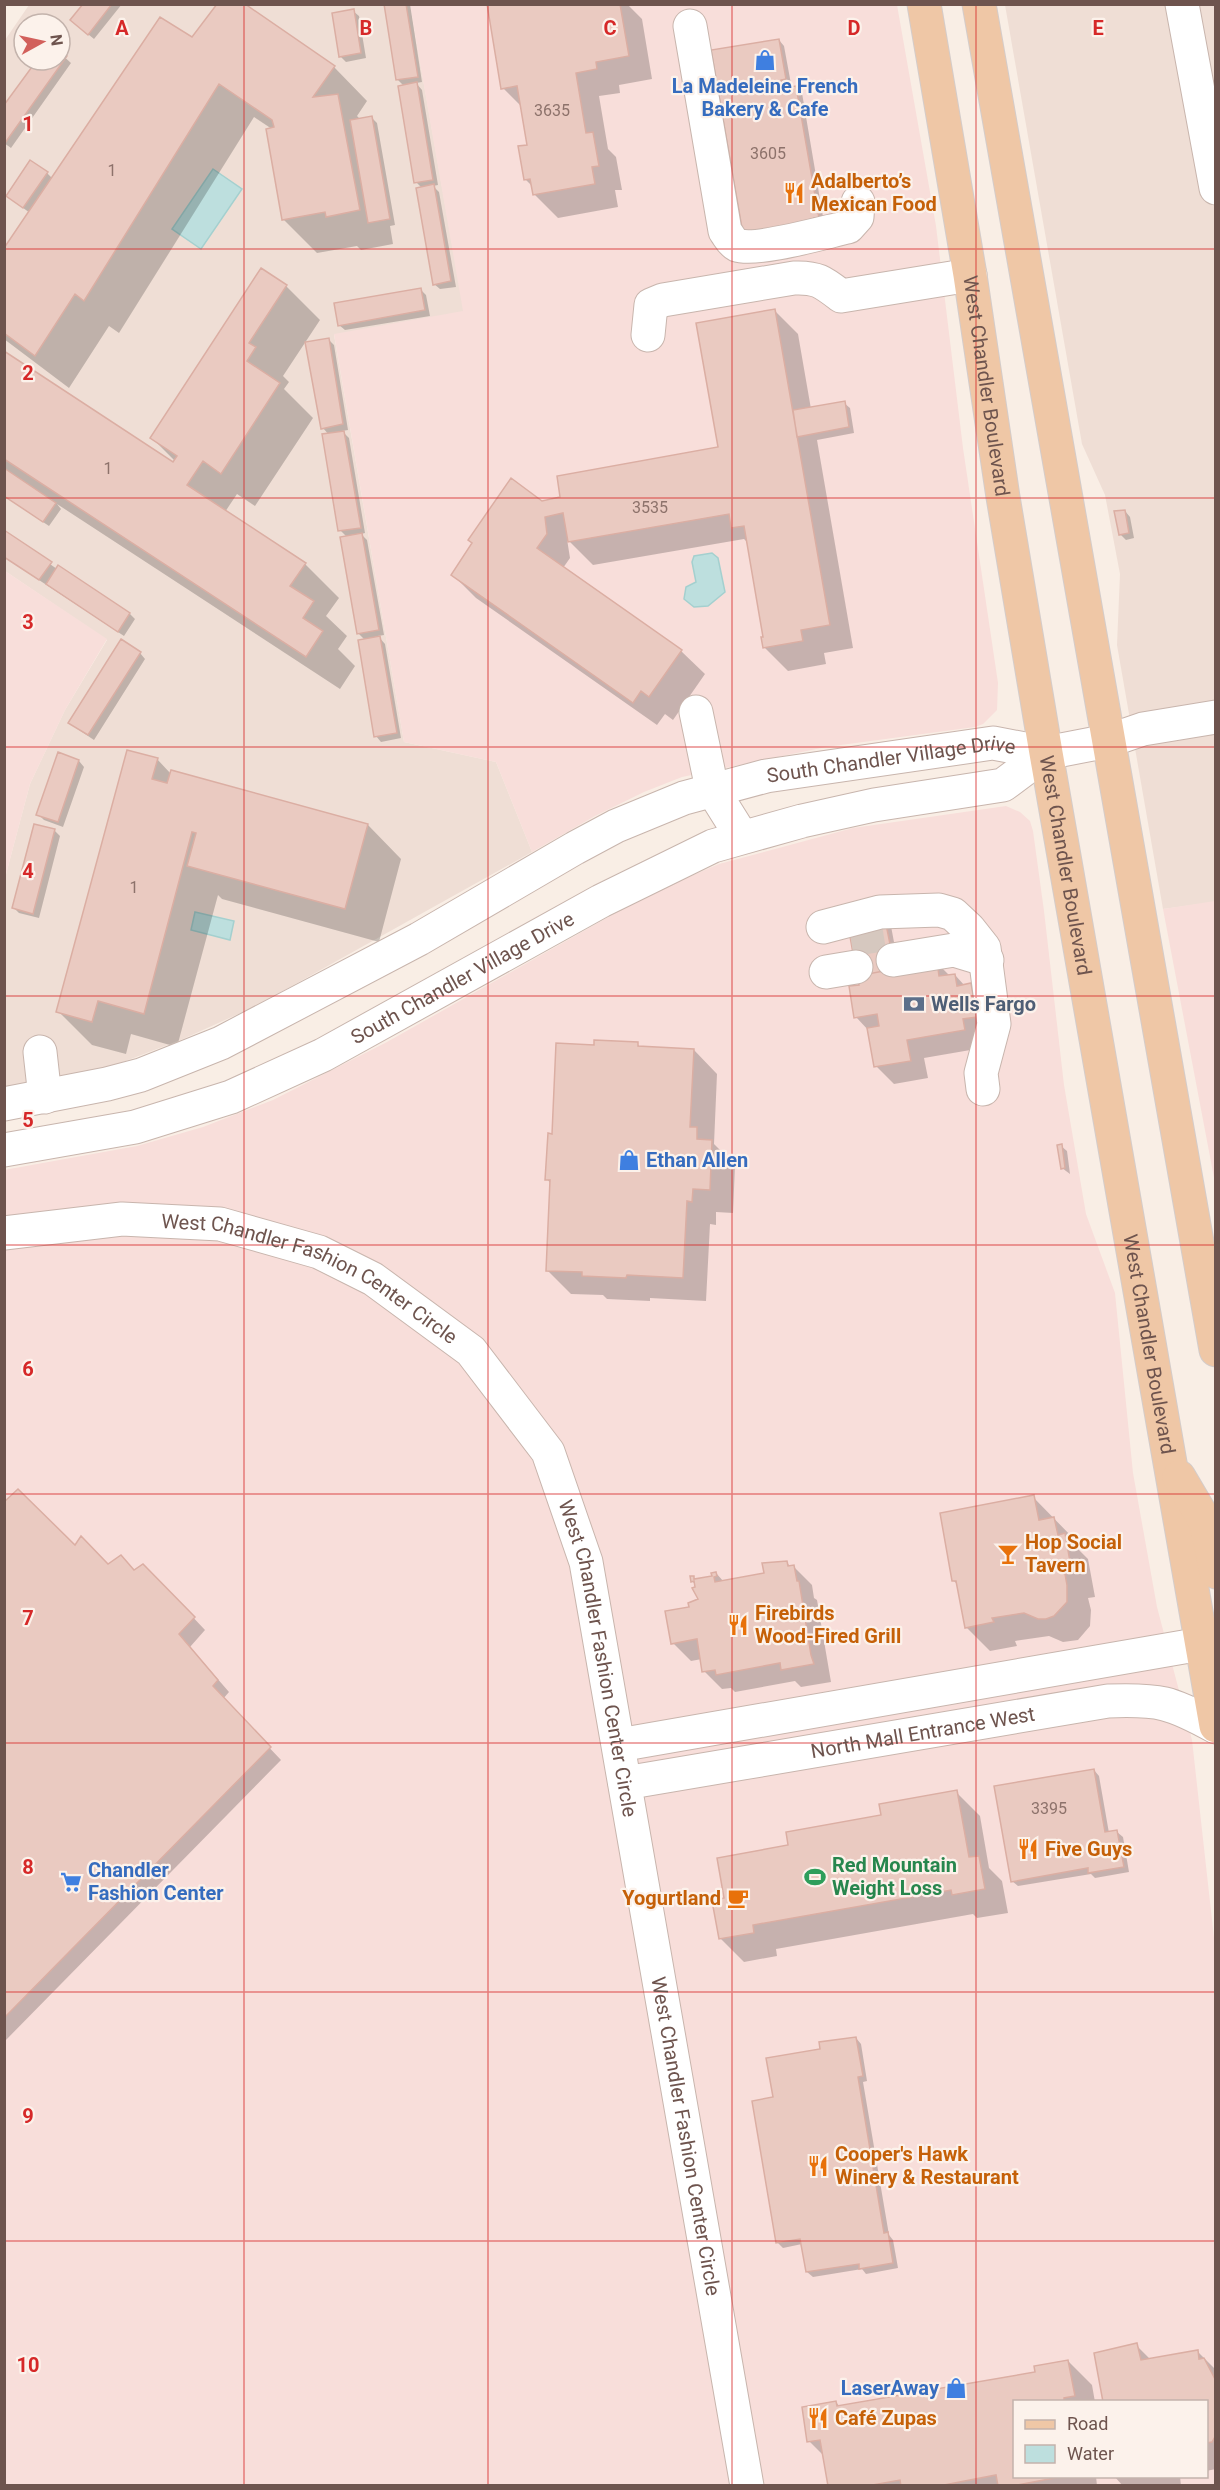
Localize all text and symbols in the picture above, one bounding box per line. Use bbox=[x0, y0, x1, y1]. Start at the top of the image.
north arrow bbox=[12, 12, 72, 72]
text: A bbox=[115, 16, 129, 40]
text: B bbox=[360, 16, 372, 40]
text: C bbox=[603, 16, 617, 40]
text: D bbox=[848, 16, 861, 40]
text: E bbox=[1092, 16, 1104, 40]
text: N bbox=[46, 33, 67, 47]
shop icon: La Madeleine French Bakery & Cafe bbox=[753, 48, 777, 72]
place label: La Madeleine French Bakery & Cafe bbox=[672, 74, 858, 121]
house number: 3635 bbox=[534, 101, 570, 120]
text: 1 bbox=[22, 112, 34, 136]
house number: 3605 bbox=[750, 144, 786, 163]
house number: 1 bbox=[108, 161, 117, 180]
place label: Adalberto’s Mexican Food bbox=[811, 169, 937, 216]
restaurant icon: Adalberto’s Mexican Food bbox=[782, 181, 806, 205]
street label: West Chandler Boulevard bbox=[958, 274, 1015, 498]
text: 2 bbox=[22, 361, 34, 385]
house number: 1 bbox=[104, 459, 113, 478]
house number: 3535 bbox=[632, 498, 668, 517]
text: 3 bbox=[22, 610, 34, 634]
street label: South Chandler Village Drive bbox=[765, 731, 1018, 788]
street label: West Chandler Boulevard bbox=[1035, 754, 1097, 977]
text: 4 bbox=[22, 859, 34, 883]
house number: 1 bbox=[130, 878, 139, 897]
street label: South Chandler Village Drive bbox=[347, 906, 578, 1049]
bank icon: Wells Fargo bbox=[902, 992, 926, 1016]
place label: Wells Fargo bbox=[931, 992, 1036, 1016]
text: 5 bbox=[22, 1108, 34, 1132]
shop icon: Ethan Allen bbox=[617, 1148, 641, 1172]
place label: Ethan Allen bbox=[646, 1148, 748, 1172]
street label: West Chandler Fashion Center Circle bbox=[161, 1209, 462, 1349]
street label: West Chandler Boulevard bbox=[1118, 1232, 1180, 1456]
text: 6 bbox=[22, 1357, 34, 1381]
street label: West Chandler Fashion Center Circle bbox=[553, 1497, 642, 1819]
place label: Hop Social Tavern bbox=[1025, 1530, 1122, 1577]
bar icon: Hop Social Tavern bbox=[996, 1542, 1020, 1566]
place label: Firebirds Wood-Fired Grill bbox=[755, 1601, 901, 1648]
text: 7 bbox=[22, 1606, 34, 1630]
restaurant icon: Firebirds Wood-Fired Grill bbox=[726, 1613, 750, 1637]
street label: North Mall Entrance West bbox=[809, 1702, 1037, 1763]
house number: 3395 bbox=[1031, 1799, 1067, 1818]
restaurant icon: Five Guys bbox=[1016, 1837, 1040, 1861]
place label: Five Guys bbox=[1045, 1837, 1132, 1861]
place label: Red Mountain Weight Loss bbox=[832, 1853, 957, 1900]
text: 8 bbox=[22, 1855, 34, 1879]
place label: Chandler Fashion Center bbox=[88, 1858, 224, 1905]
sports icon: Red Mountain Weight Loss bbox=[803, 1865, 827, 1889]
supermarket icon: Chandler Fashion Center bbox=[59, 1870, 83, 1894]
place label: Yogurtland bbox=[622, 1886, 721, 1910]
cafe icon: Yogurtland bbox=[726, 1886, 750, 1910]
street label: West Chandler Fashion Center Circle bbox=[646, 1975, 726, 2298]
text: 9 bbox=[22, 2104, 34, 2128]
place label: Cooper's Hawk Winery & Restaurant bbox=[835, 2142, 1019, 2189]
restaurant icon: Cooper's Hawk Winery & Restaurant bbox=[806, 2154, 830, 2178]
text: 10 bbox=[17, 2353, 39, 2377]
place label: LaserAway bbox=[841, 2376, 940, 2400]
shop icon: LaserAway bbox=[944, 2376, 968, 2400]
legend bbox=[1013, 2400, 1208, 2478]
restaurant icon: Café Zupas bbox=[806, 2406, 830, 2430]
place label: Café Zupas bbox=[835, 2406, 937, 2430]
text: Road bbox=[1067, 2413, 1108, 2434]
text: Water bbox=[1067, 2443, 1114, 2464]

